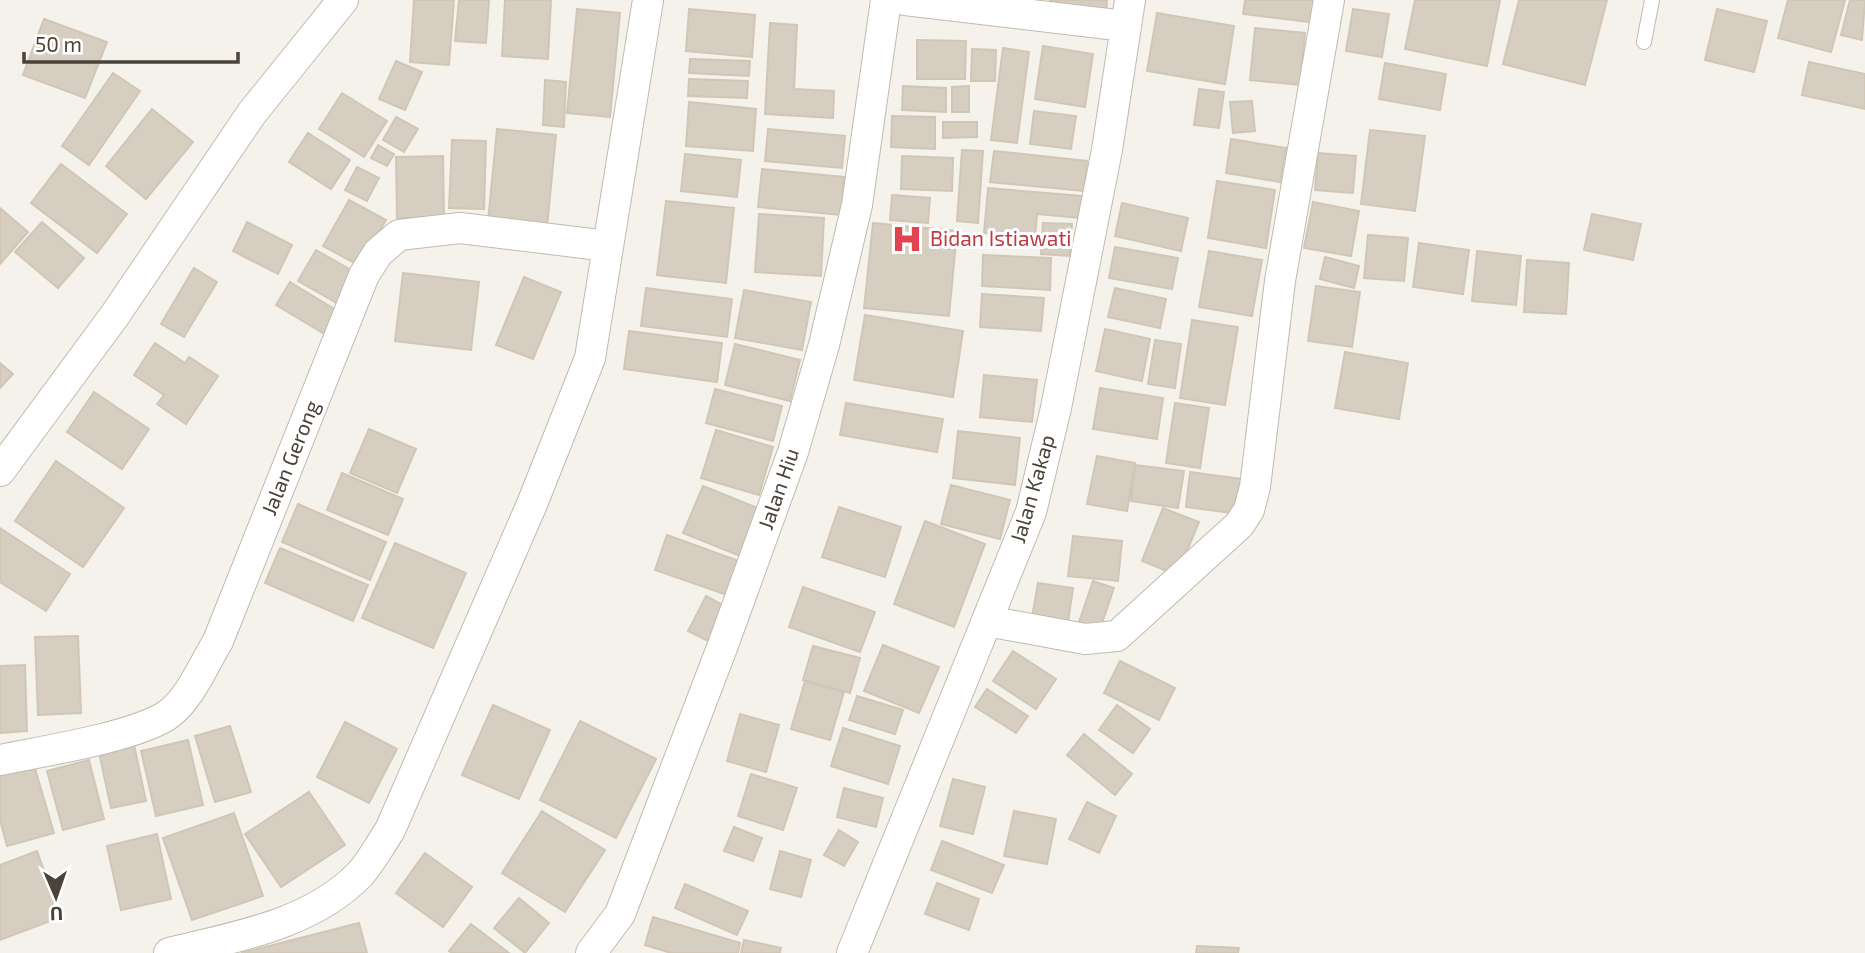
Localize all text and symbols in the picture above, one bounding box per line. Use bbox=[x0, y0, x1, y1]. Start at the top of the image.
scale bar bbox=[24, 21, 238, 65]
text: 50 m bbox=[35, 31, 82, 56]
hospital icon: Bidan Istiawati bbox=[890, 222, 924, 256]
place label: Bidan Istiawati bbox=[930, 225, 1072, 250]
street label: Jalan Gerong bbox=[255, 396, 324, 519]
street label: Jalan Kakap bbox=[1004, 431, 1059, 546]
street label: Jalan Hiu bbox=[752, 444, 803, 533]
north arrow bbox=[21, 862, 91, 932]
text: U bbox=[50, 903, 64, 926]

